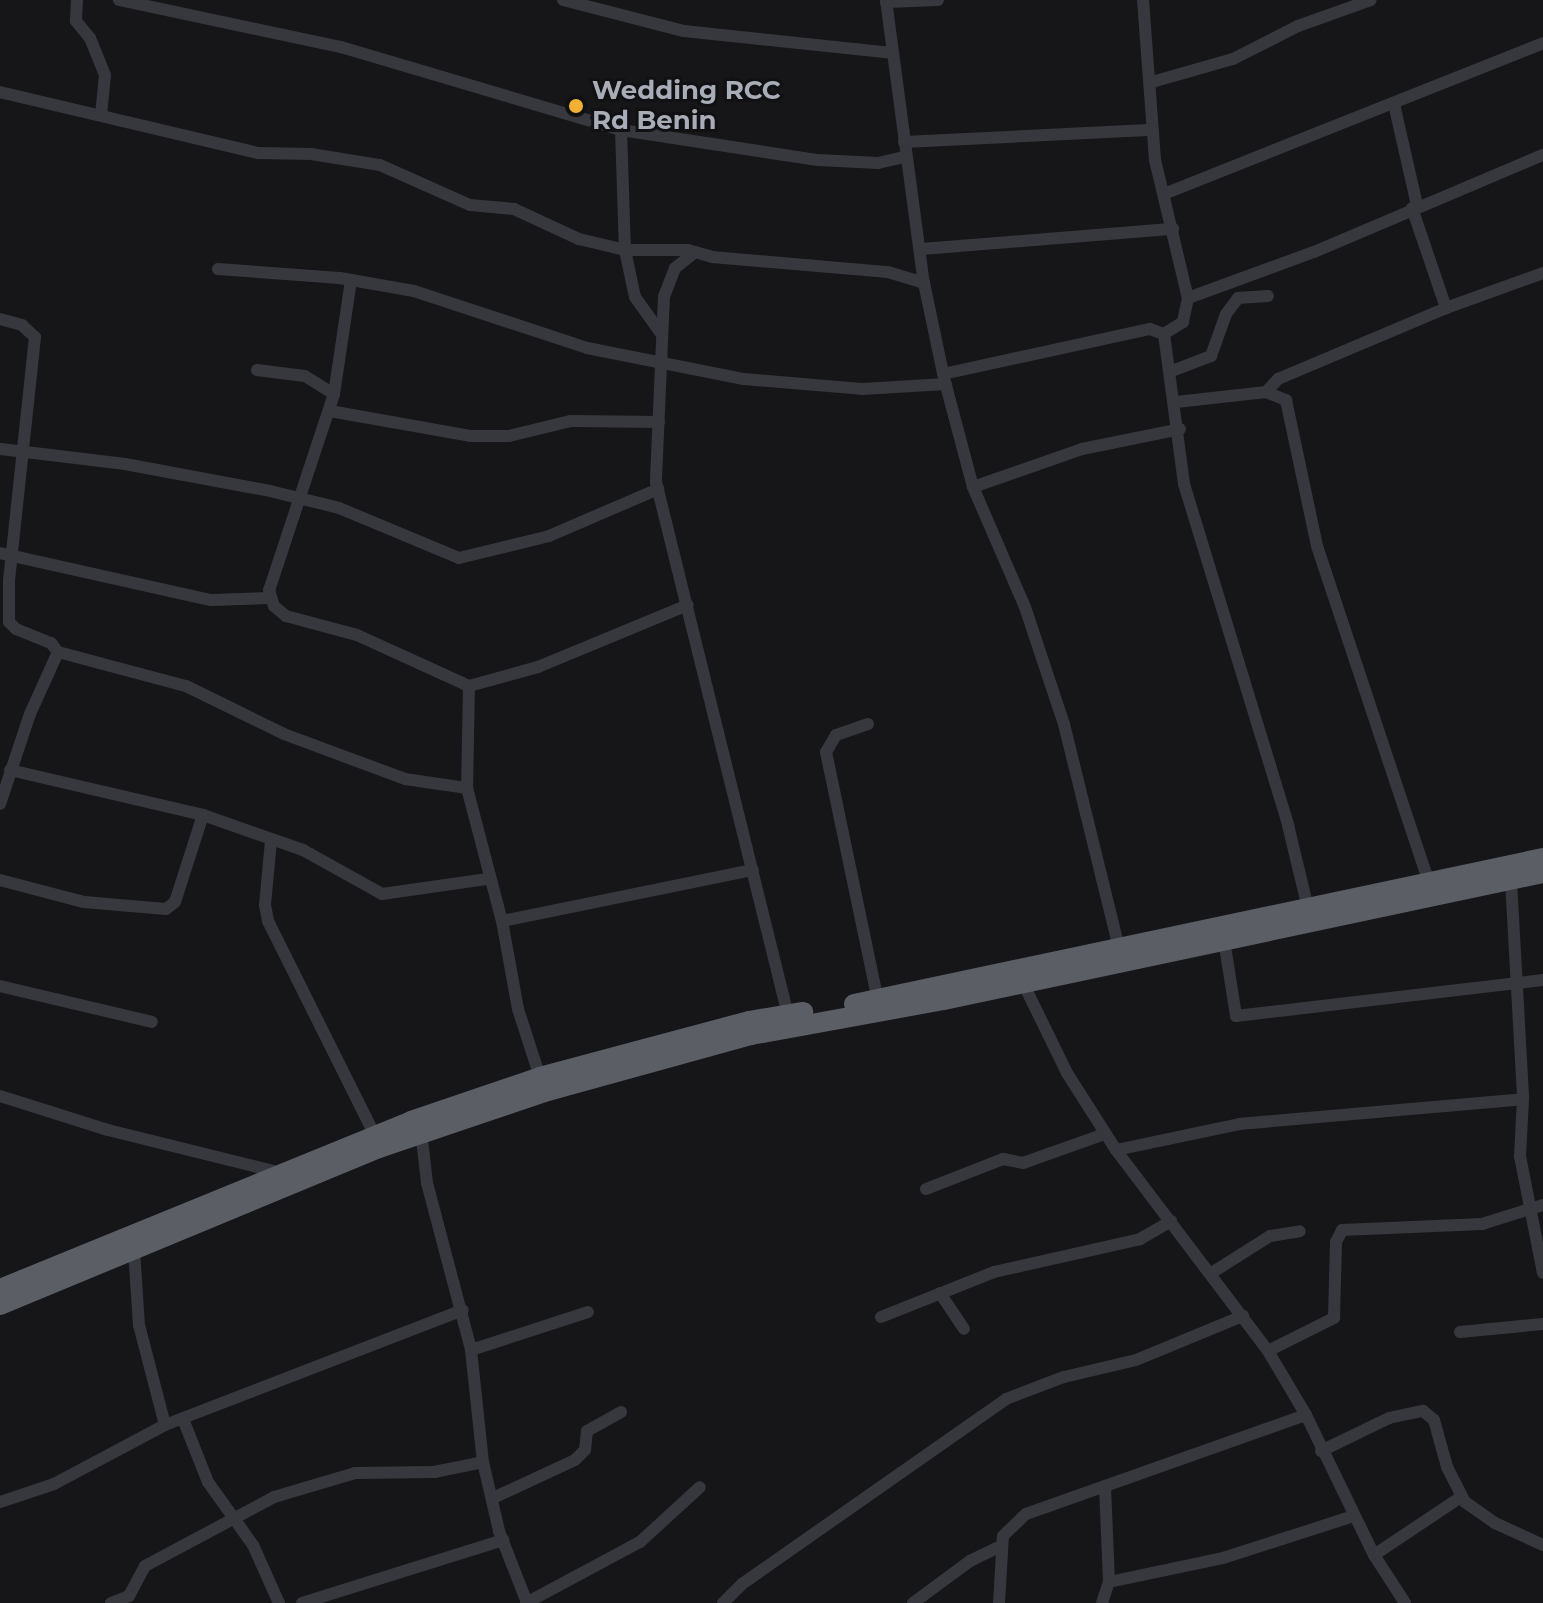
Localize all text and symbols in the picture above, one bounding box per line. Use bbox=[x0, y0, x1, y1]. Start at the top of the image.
place label: Wedding RCC Rd Benin bbox=[592, 75, 781, 136]
marker: Wedding RCC Rd Benin bbox=[567, 97, 585, 115]

